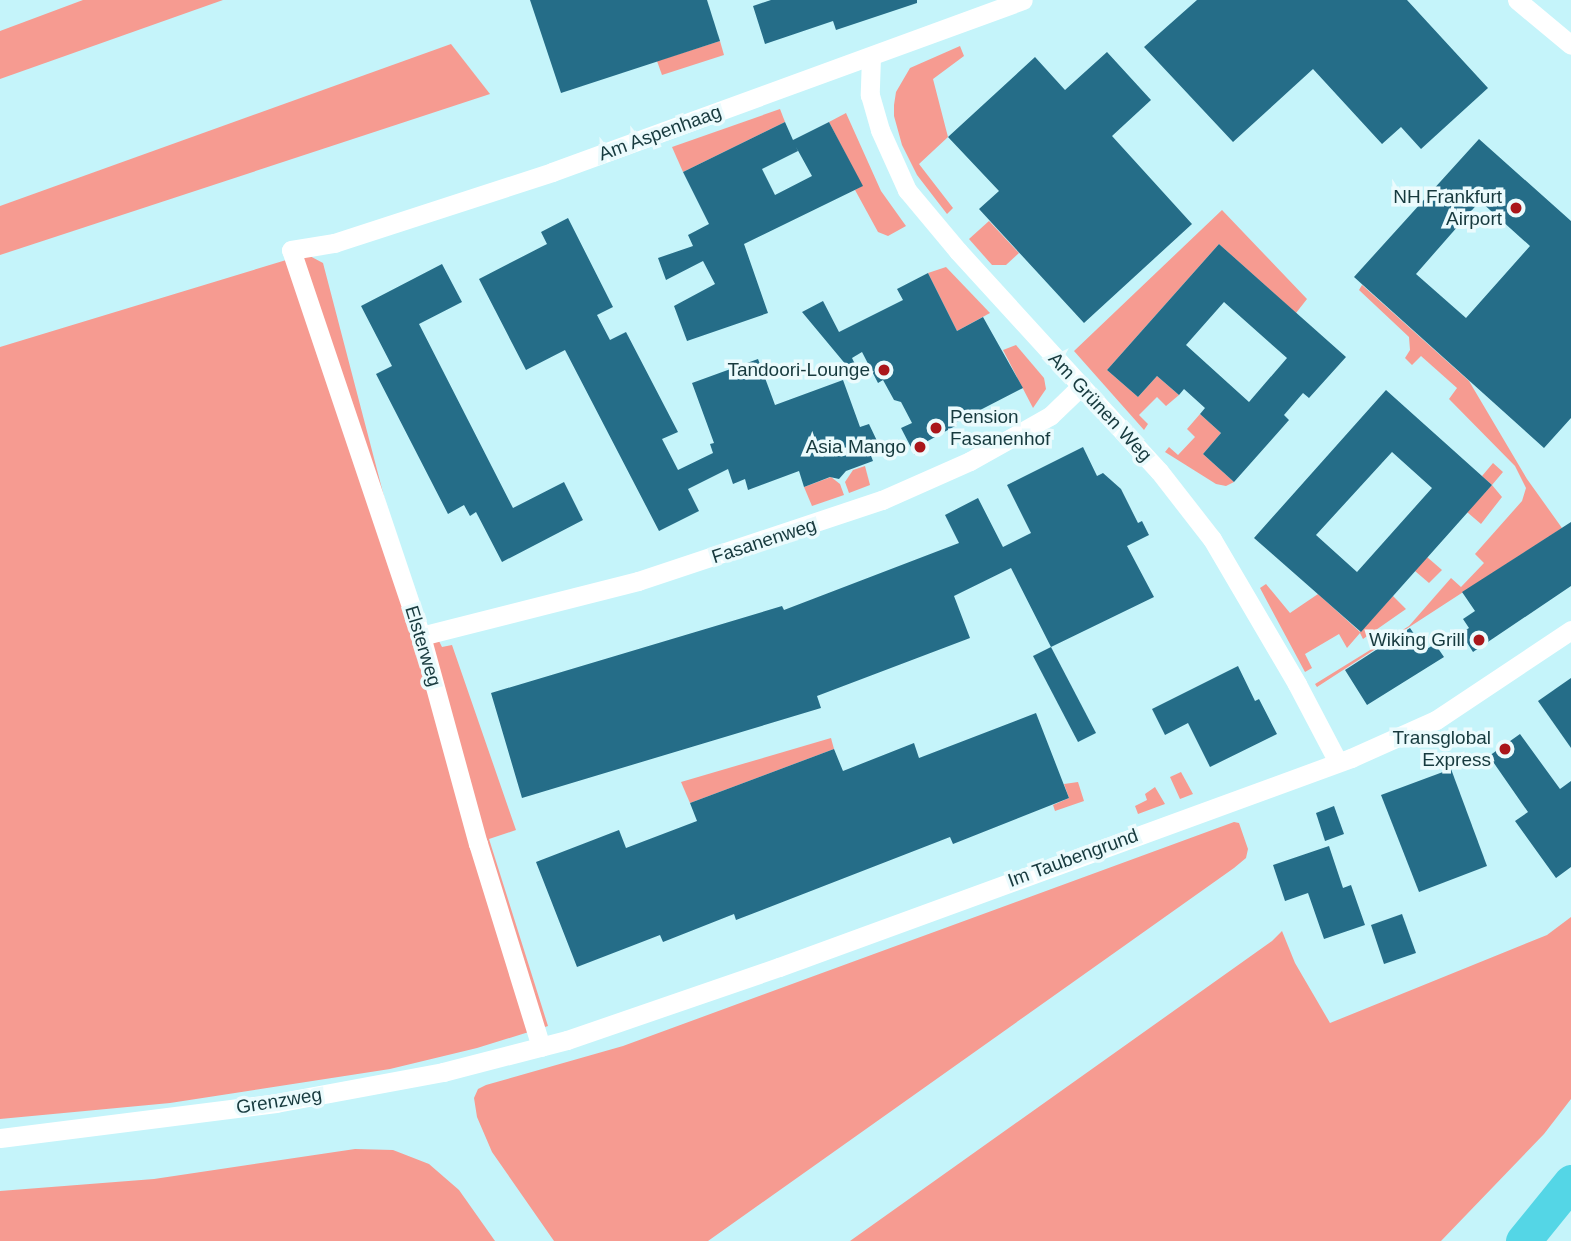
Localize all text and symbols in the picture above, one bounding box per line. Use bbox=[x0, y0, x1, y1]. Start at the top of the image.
street label: Am Aspenhaag bbox=[595, 100, 725, 166]
place label: NH Frankfurt Airport bbox=[1393, 186, 1502, 230]
marker: NH Frankfurt Airport bbox=[1508, 200, 1524, 216]
street label: Am Grünen Weg bbox=[1044, 348, 1156, 466]
place label: Tandoori-Lounge bbox=[727, 359, 870, 381]
marker: Tandoori-Lounge bbox=[876, 362, 892, 378]
place label: Pension Fasanenhof bbox=[950, 406, 1050, 450]
marker: Pension Fasanenhof bbox=[928, 420, 944, 436]
place label: Asia Mango bbox=[806, 436, 906, 458]
marker: Asia Mango bbox=[912, 439, 928, 455]
street label: Fasanenweg bbox=[709, 513, 819, 569]
street label: Elsterweg bbox=[400, 603, 446, 689]
place label: Wiking Grill bbox=[1369, 629, 1465, 651]
marker: Wiking Grill bbox=[1471, 632, 1487, 648]
place label: Transglobal Express bbox=[1392, 727, 1491, 771]
marker: Transglobal Express bbox=[1497, 741, 1513, 757]
street label: Im Taubengrund bbox=[1005, 824, 1141, 892]
street label: Grenzweg bbox=[234, 1083, 324, 1119]

